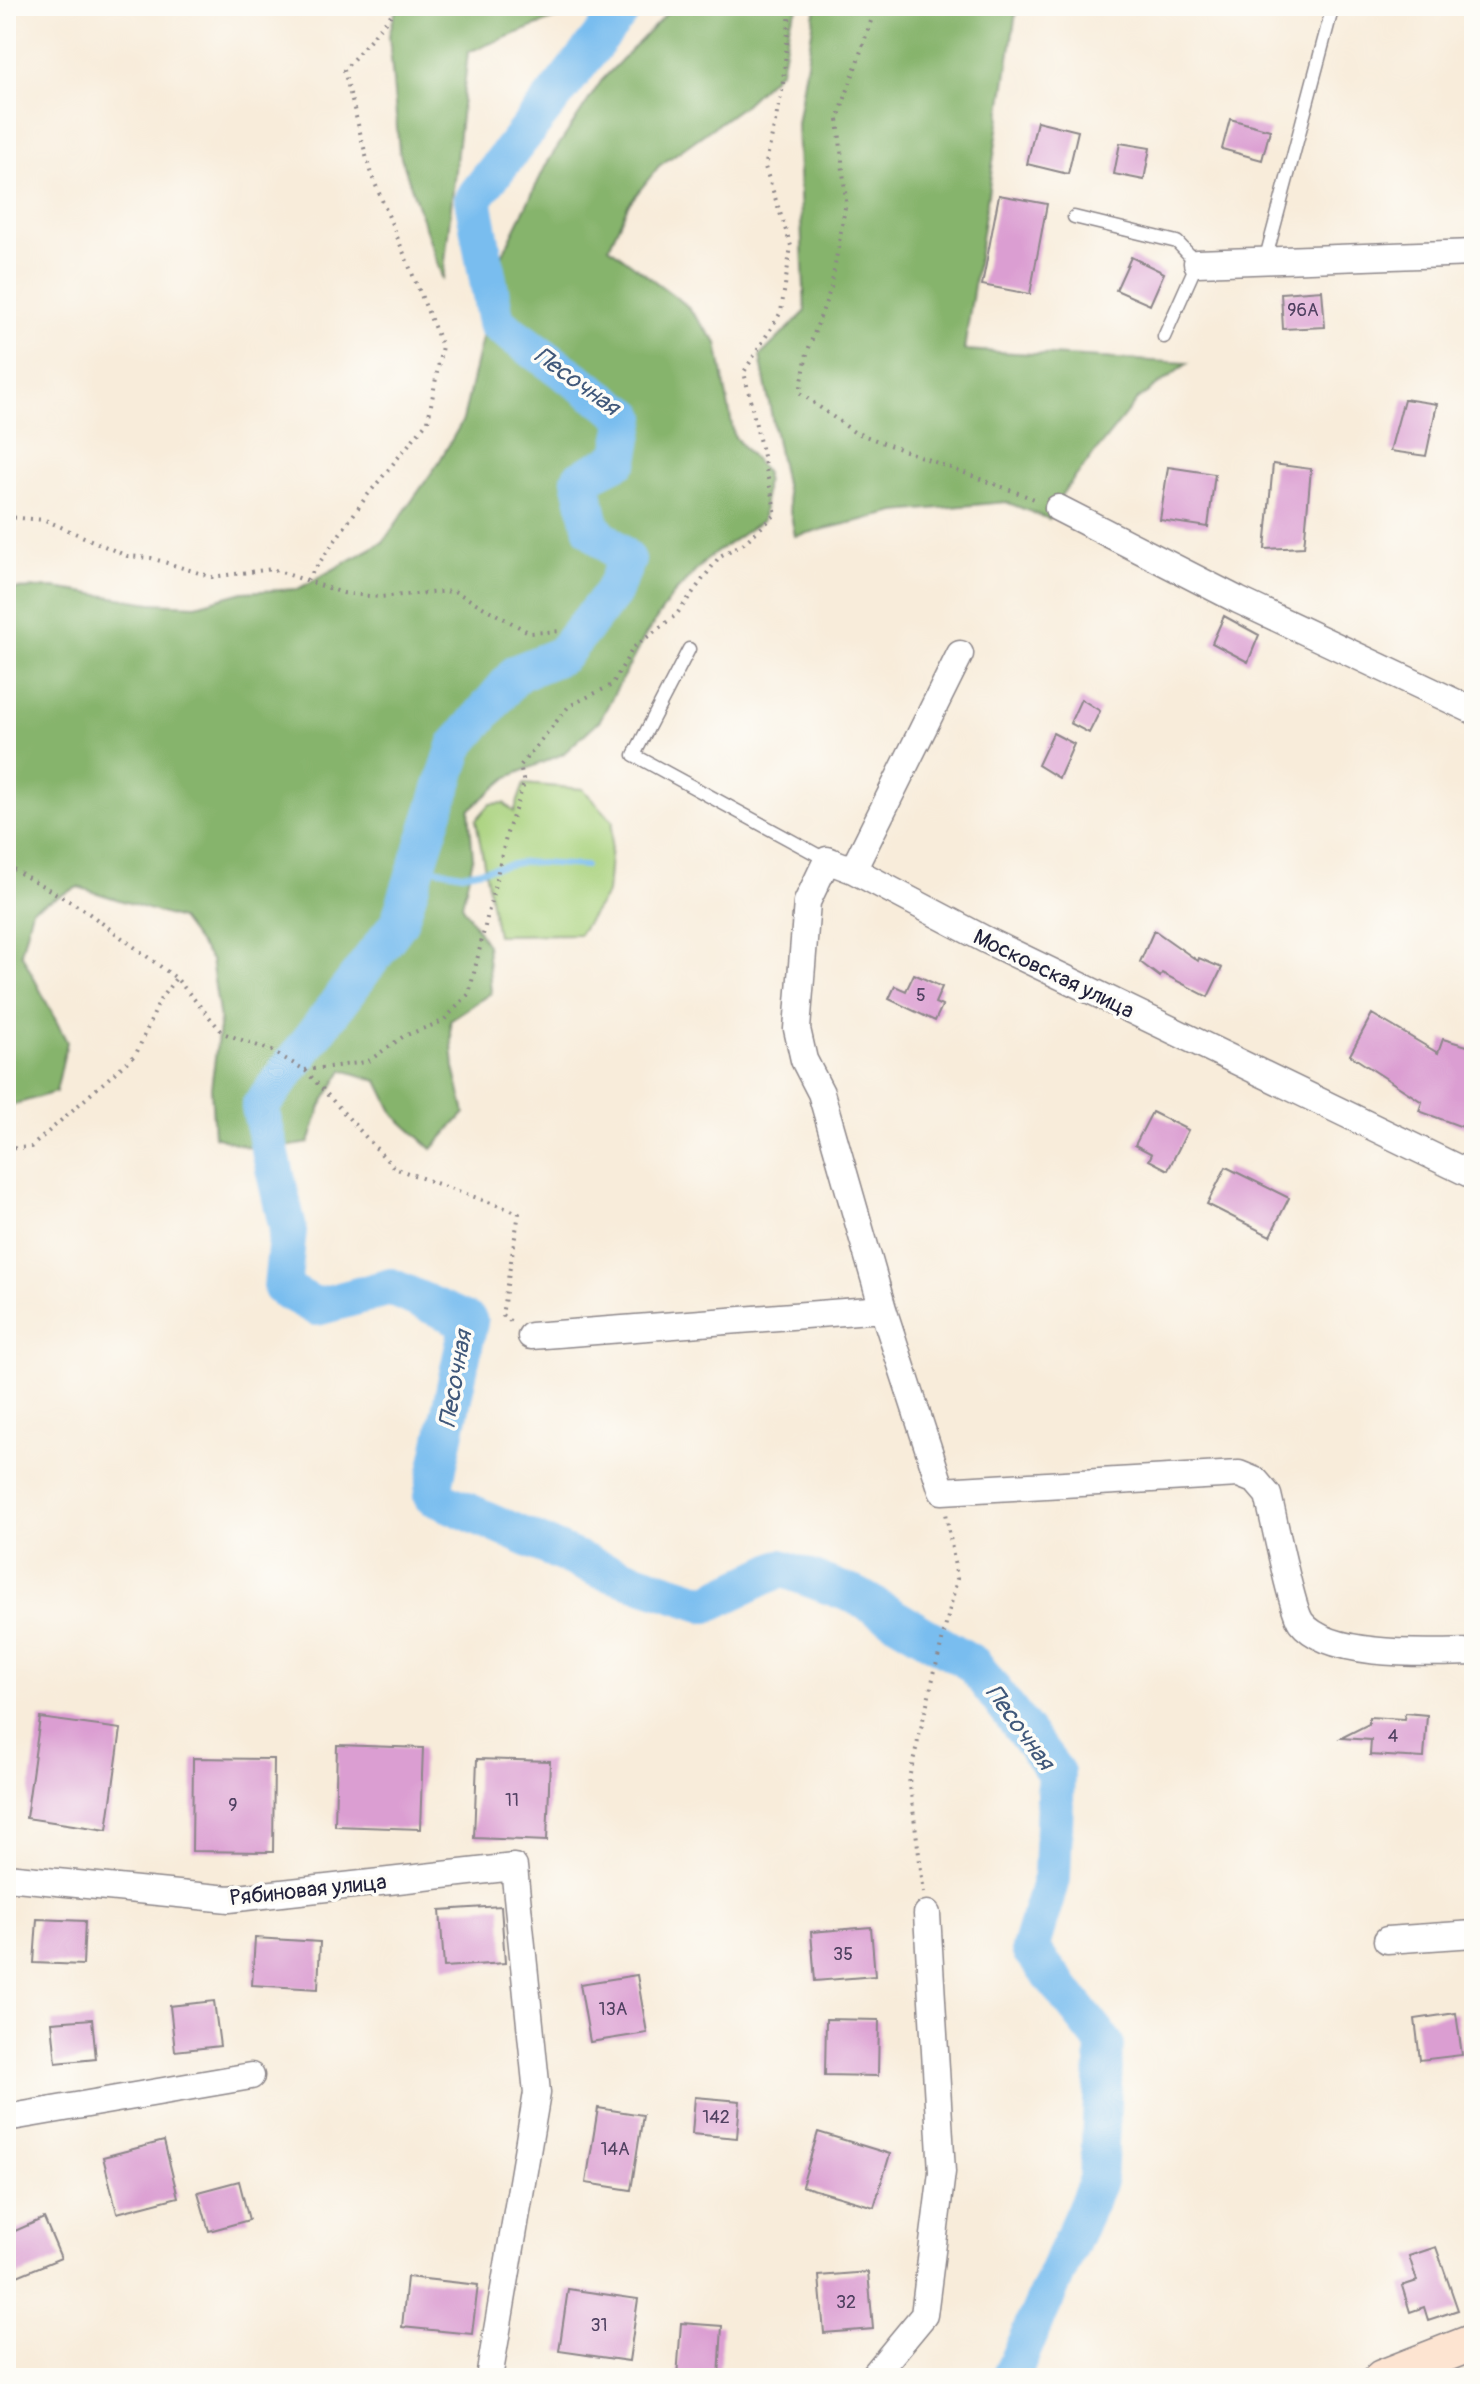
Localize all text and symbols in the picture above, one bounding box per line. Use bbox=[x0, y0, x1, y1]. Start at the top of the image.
house number: 96А bbox=[1287, 299, 1319, 322]
water label: Песочная bbox=[529, 341, 627, 423]
street label: Московская улица bbox=[969, 923, 1139, 1025]
house number: 5 bbox=[916, 984, 926, 1007]
water label: Песочная bbox=[433, 1326, 479, 1430]
water label: Песочная bbox=[979, 1679, 1062, 1778]
house number: 4 bbox=[1388, 1725, 1399, 1748]
house number: 11 bbox=[505, 1789, 519, 1812]
house number: 9 bbox=[228, 1794, 238, 1817]
street label: Рябиновая улица bbox=[228, 1868, 388, 1912]
house number: 35 bbox=[833, 1943, 853, 1966]
house number: 13А bbox=[599, 1998, 628, 2021]
house number: 142 bbox=[702, 2106, 730, 2129]
house number: 14А bbox=[600, 2138, 630, 2161]
house number: 32 bbox=[836, 2291, 856, 2314]
house number: 31 bbox=[590, 2314, 608, 2337]

